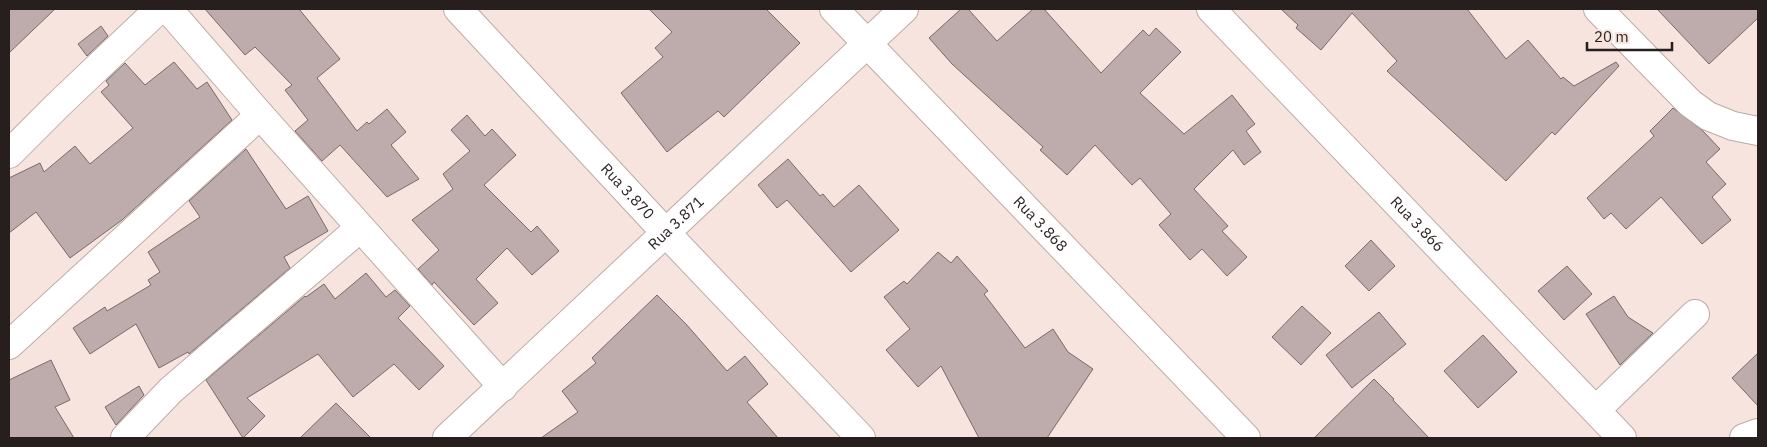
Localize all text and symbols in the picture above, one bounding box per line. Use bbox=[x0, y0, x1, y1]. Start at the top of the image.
scale bar bbox=[1587, 20, 1672, 52]
text: 20 m bbox=[1594, 27, 1629, 46]
street label: Rua 3.870 bbox=[597, 159, 659, 223]
street label: Rua 3.871 bbox=[644, 192, 708, 254]
street label: Rua 3.868 bbox=[1010, 192, 1072, 255]
street label: Rua 3.866 bbox=[1386, 192, 1449, 256]

